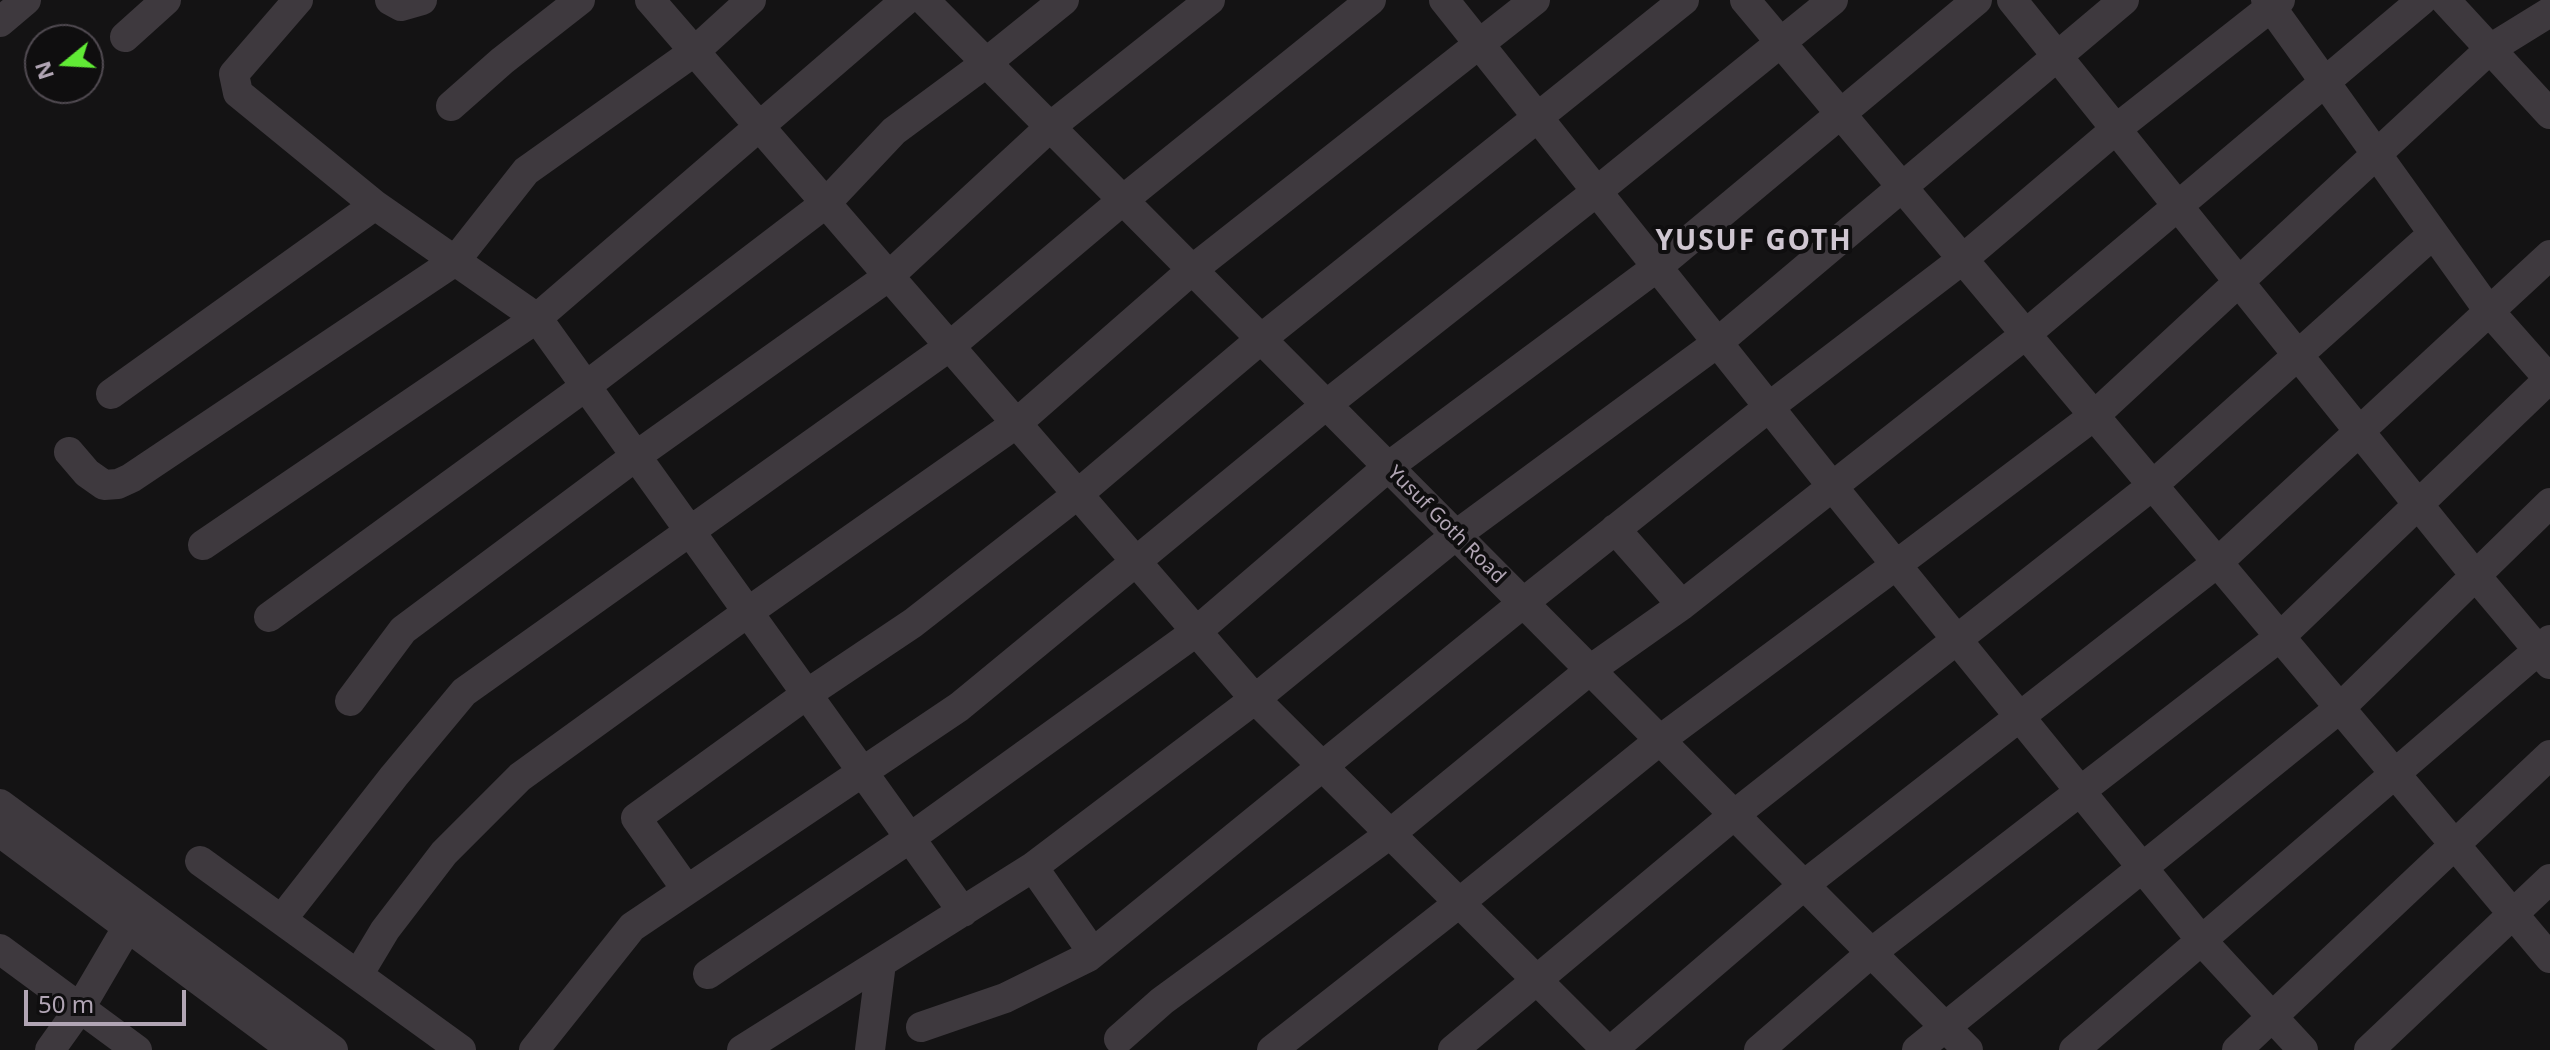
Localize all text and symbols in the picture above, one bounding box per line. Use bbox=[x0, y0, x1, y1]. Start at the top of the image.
north arrow bbox=[24, 24, 104, 104]
text: N bbox=[26, 58, 60, 84]
district label: YUSUF GOTH bbox=[1655, 225, 1853, 259]
street label: Yusuf Goth Road bbox=[1382, 461, 1510, 589]
scale bar bbox=[28, 974, 190, 1024]
text: 50 m bbox=[38, 987, 94, 1020]

